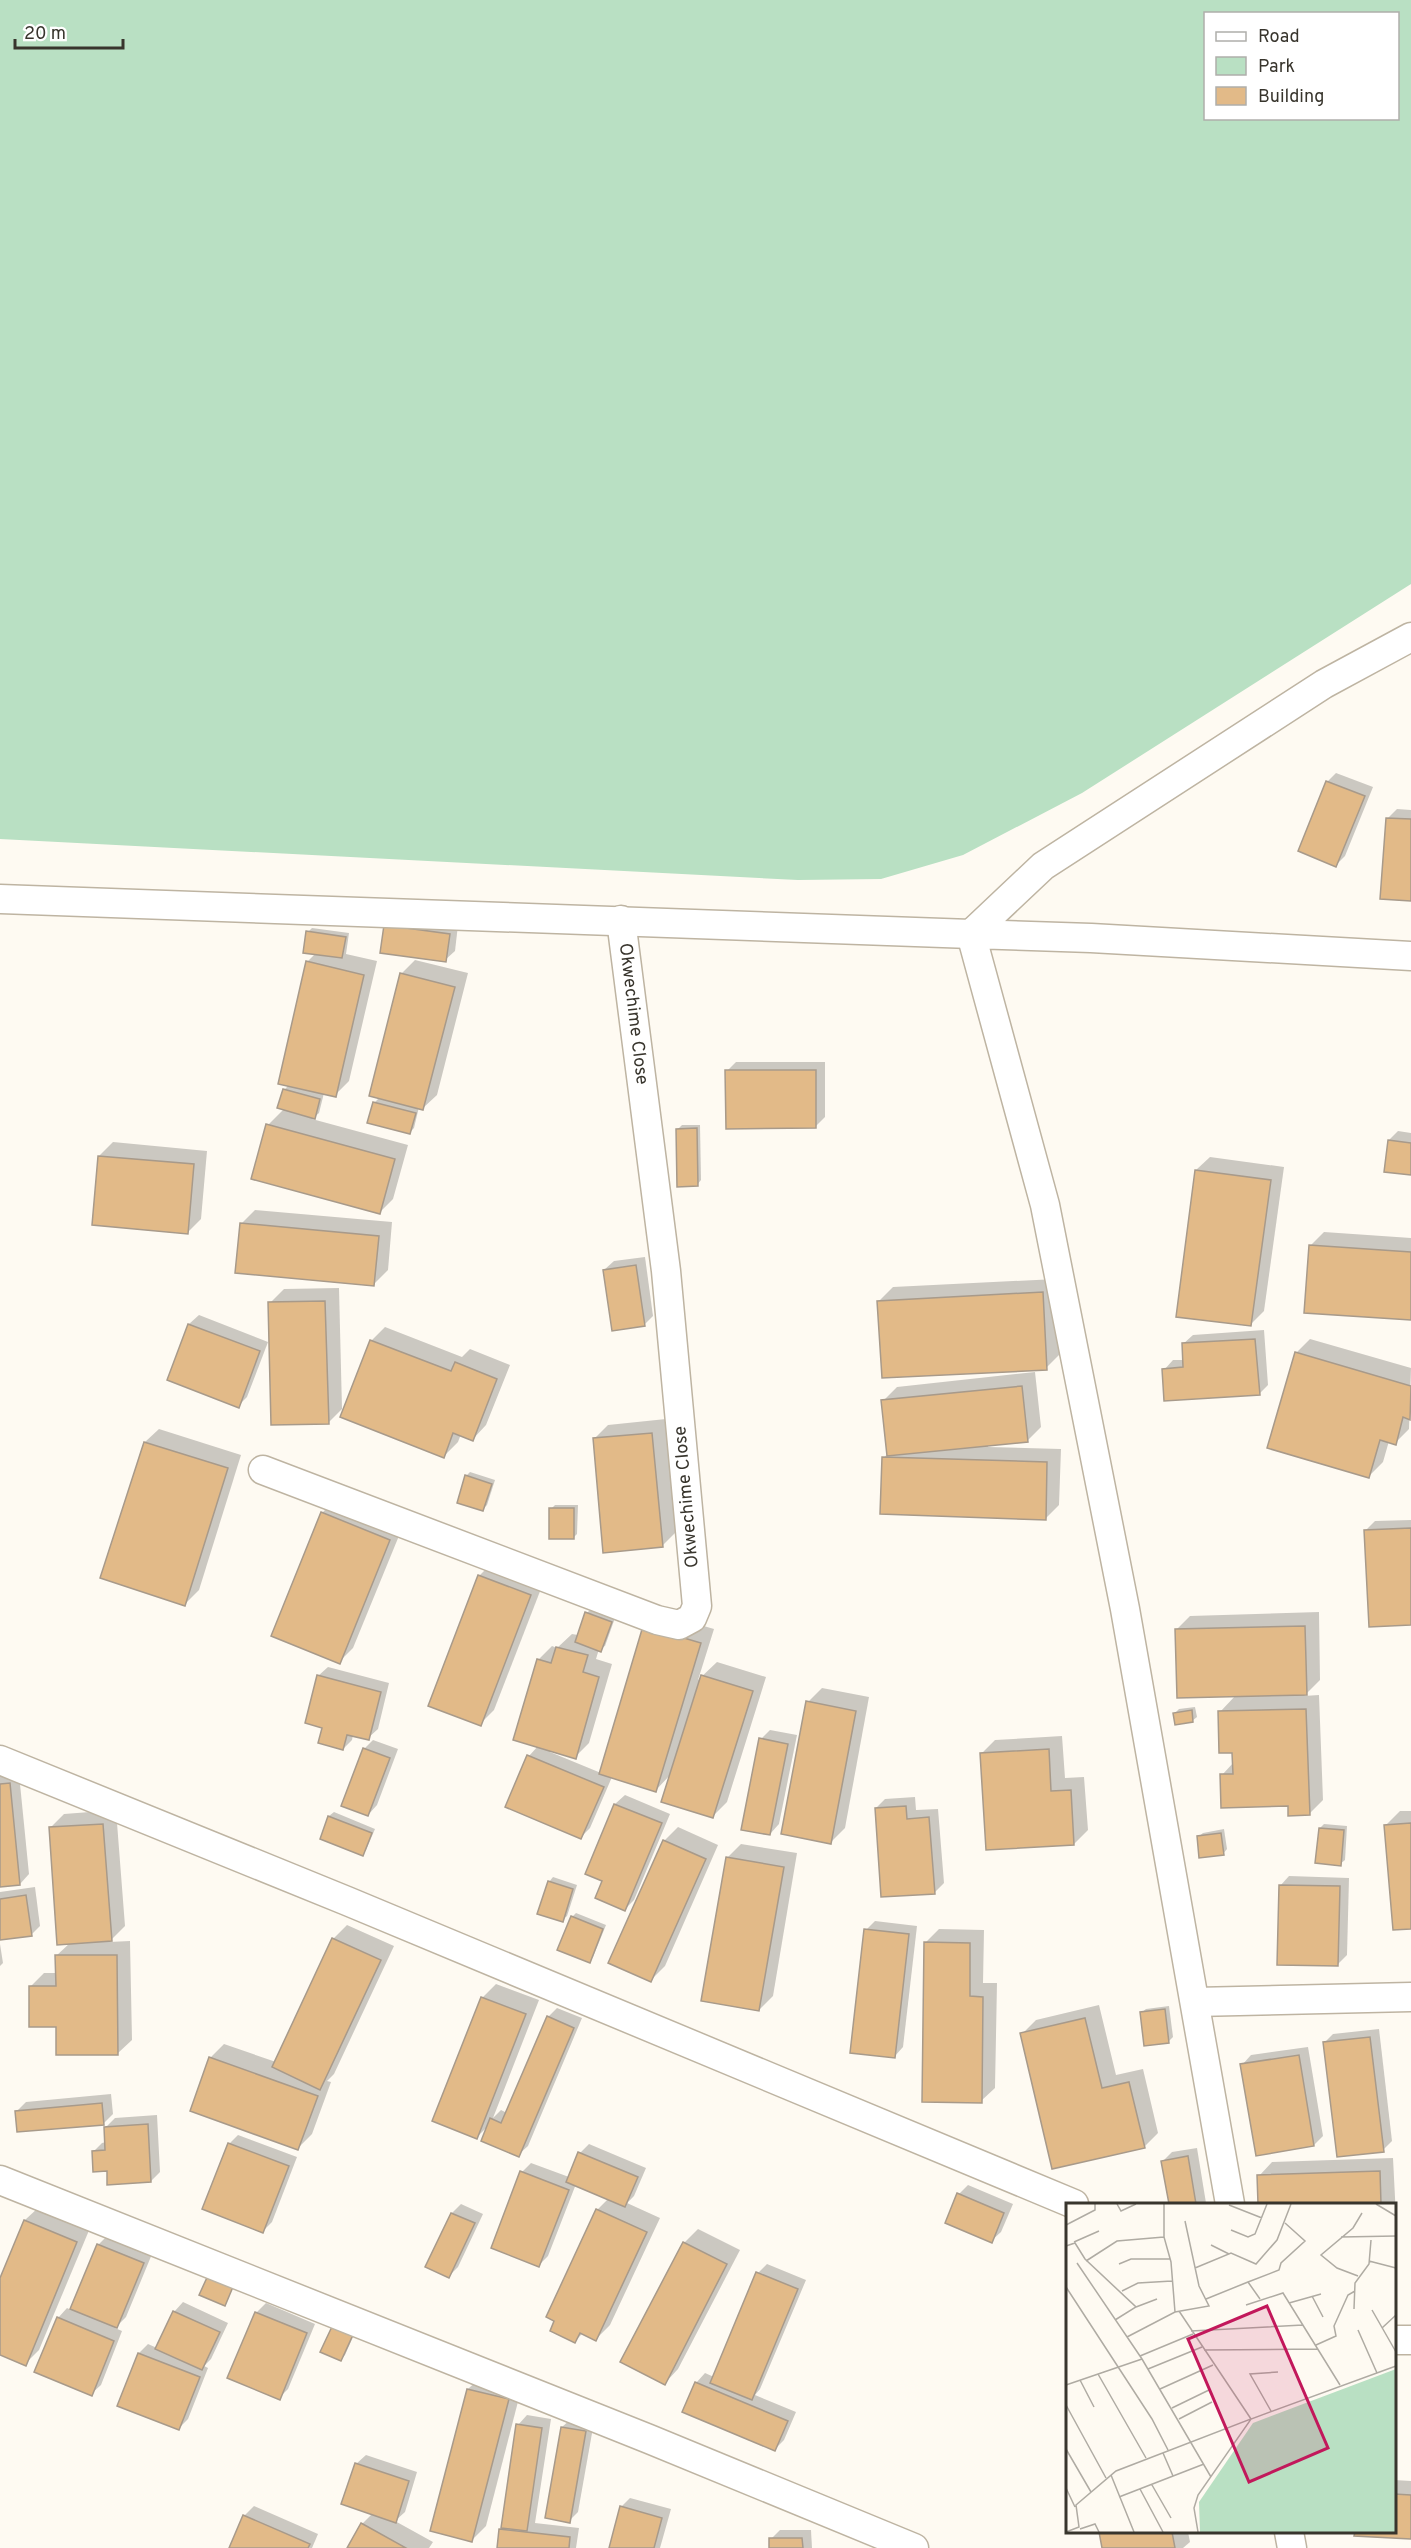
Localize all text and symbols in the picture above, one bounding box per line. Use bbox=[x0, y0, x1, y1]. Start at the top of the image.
scale bar bbox=[15, 12, 123, 50]
legend bbox=[1204, 12, 1399, 120]
text: 20 m bbox=[24, 23, 66, 46]
text: Road bbox=[1258, 26, 1300, 49]
text: Park bbox=[1258, 56, 1295, 79]
text: Building bbox=[1258, 86, 1324, 109]
street label: Okwechime Close bbox=[613, 942, 653, 1086]
street label: Okwechime Close bbox=[669, 1425, 705, 1569]
inset map bbox=[1066, 2203, 1396, 2533]

